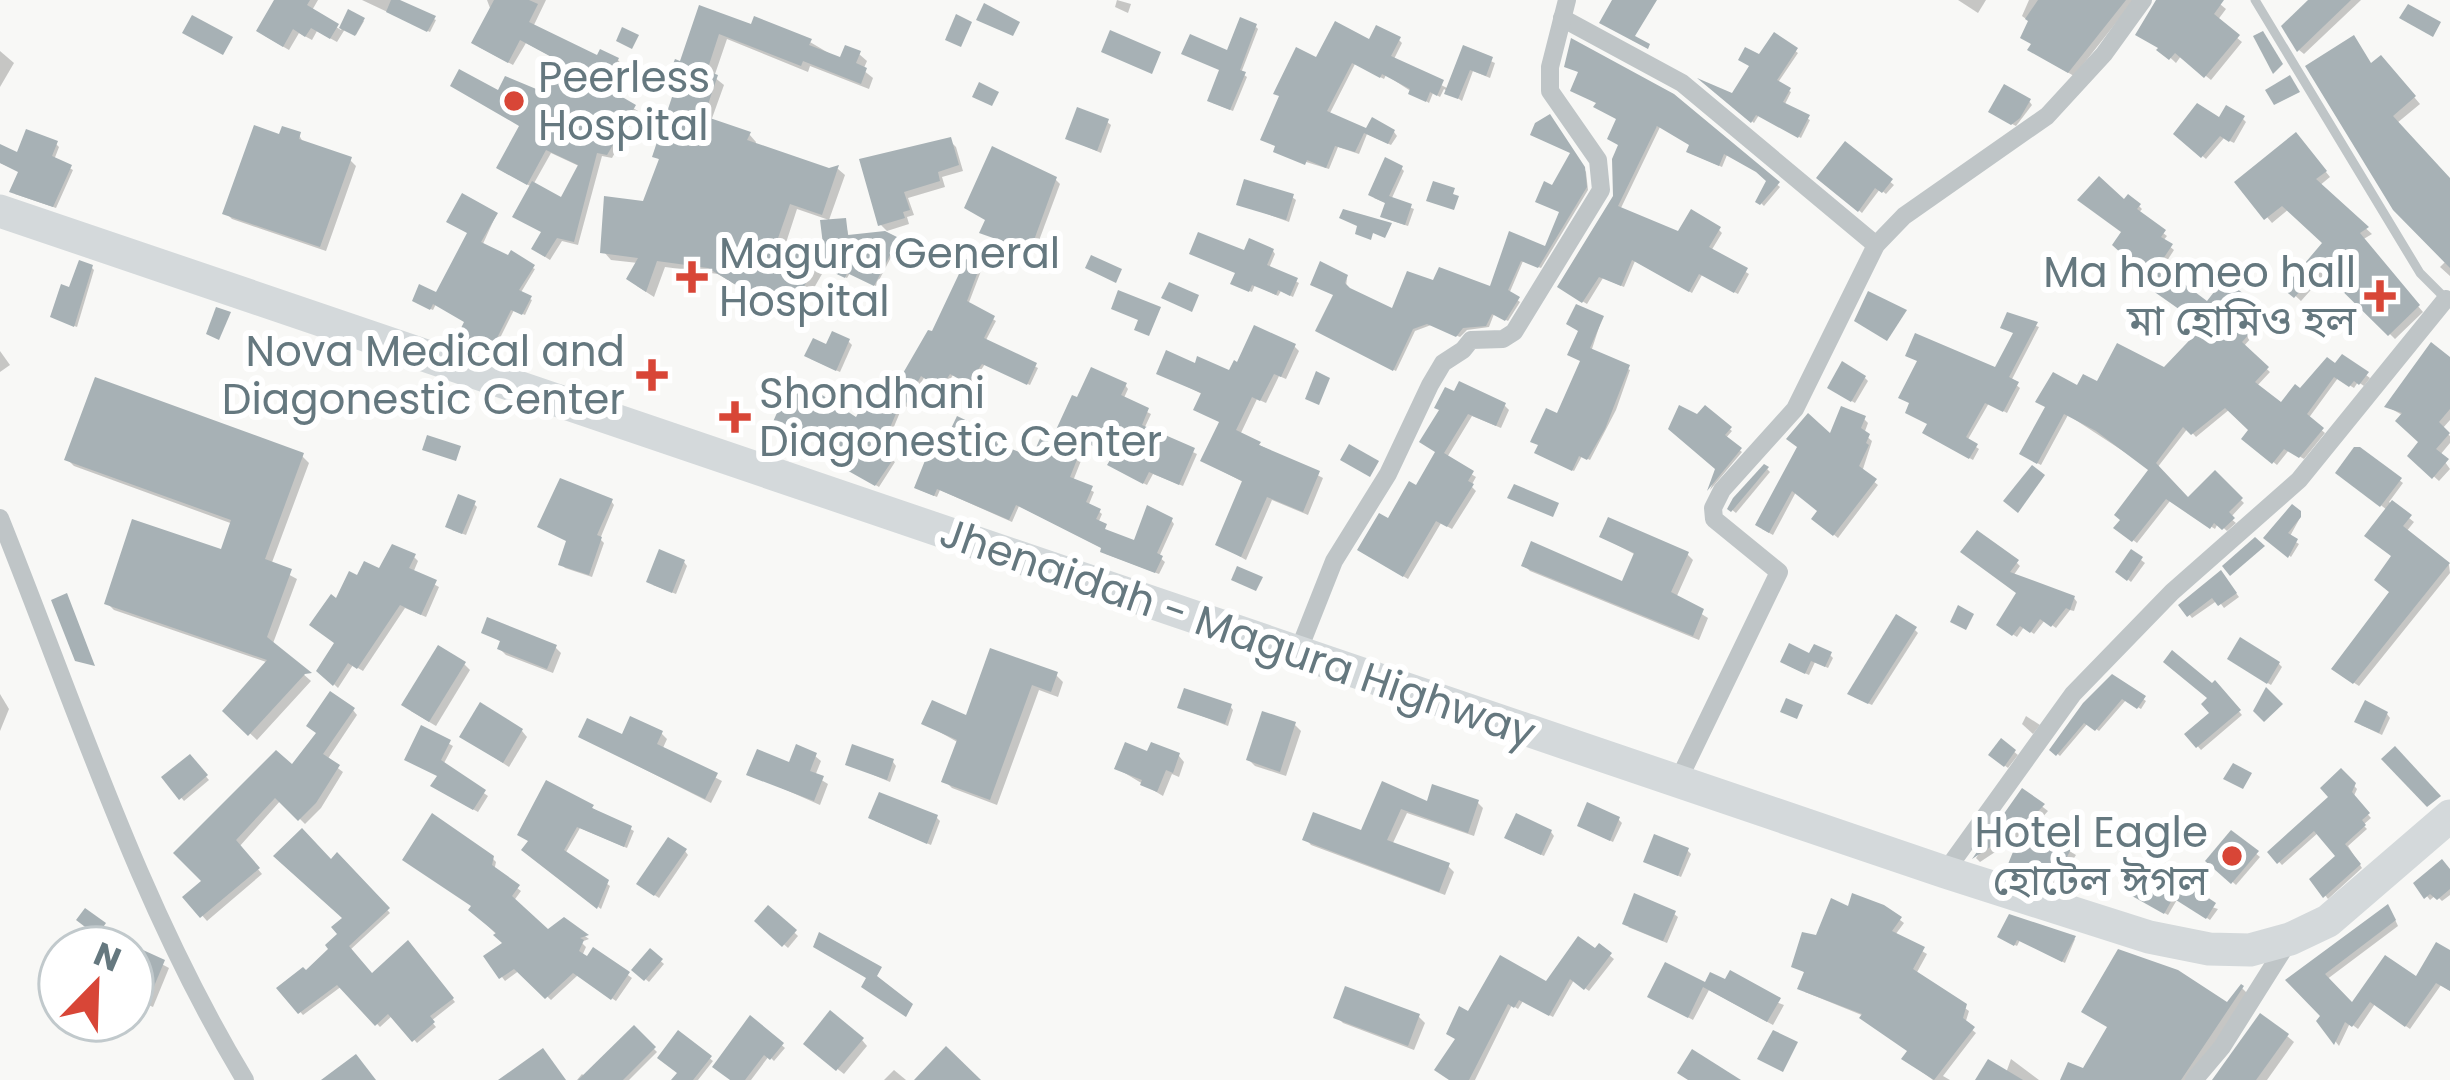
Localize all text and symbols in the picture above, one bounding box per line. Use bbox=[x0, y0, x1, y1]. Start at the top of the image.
place label: Peerless Hospital bbox=[538, 48, 710, 155]
marker: Peerless Hospital bbox=[501, 88, 527, 114]
place label: Magura General Hospital bbox=[719, 224, 1060, 331]
place label: Ma homeo hall মা হোমিও হল bbox=[2043, 243, 2357, 350]
marker: Magura General Hospital bbox=[676, 261, 708, 293]
marker: Ma homeo hall মা হোমিও হল bbox=[2367, 283, 2393, 309]
place label: Nova Medical and Diagonestic Center bbox=[222, 322, 625, 429]
marker: Nova Medical and Diagonestic Center bbox=[636, 359, 668, 391]
place label: Shondhani Diagonestic Center bbox=[759, 364, 1162, 471]
marker: Shondhani Diagonestic Center bbox=[722, 404, 748, 430]
street label: Jhenaidah - Magura Highway bbox=[932, 503, 1544, 762]
place label: Hotel Eagle হোটেল ঈগল bbox=[1974, 803, 2209, 910]
marker: Hotel Eagle হোটেল ঈগল bbox=[2219, 843, 2245, 869]
north arrow bbox=[36, 924, 156, 1044]
text: N bbox=[87, 930, 128, 983]

